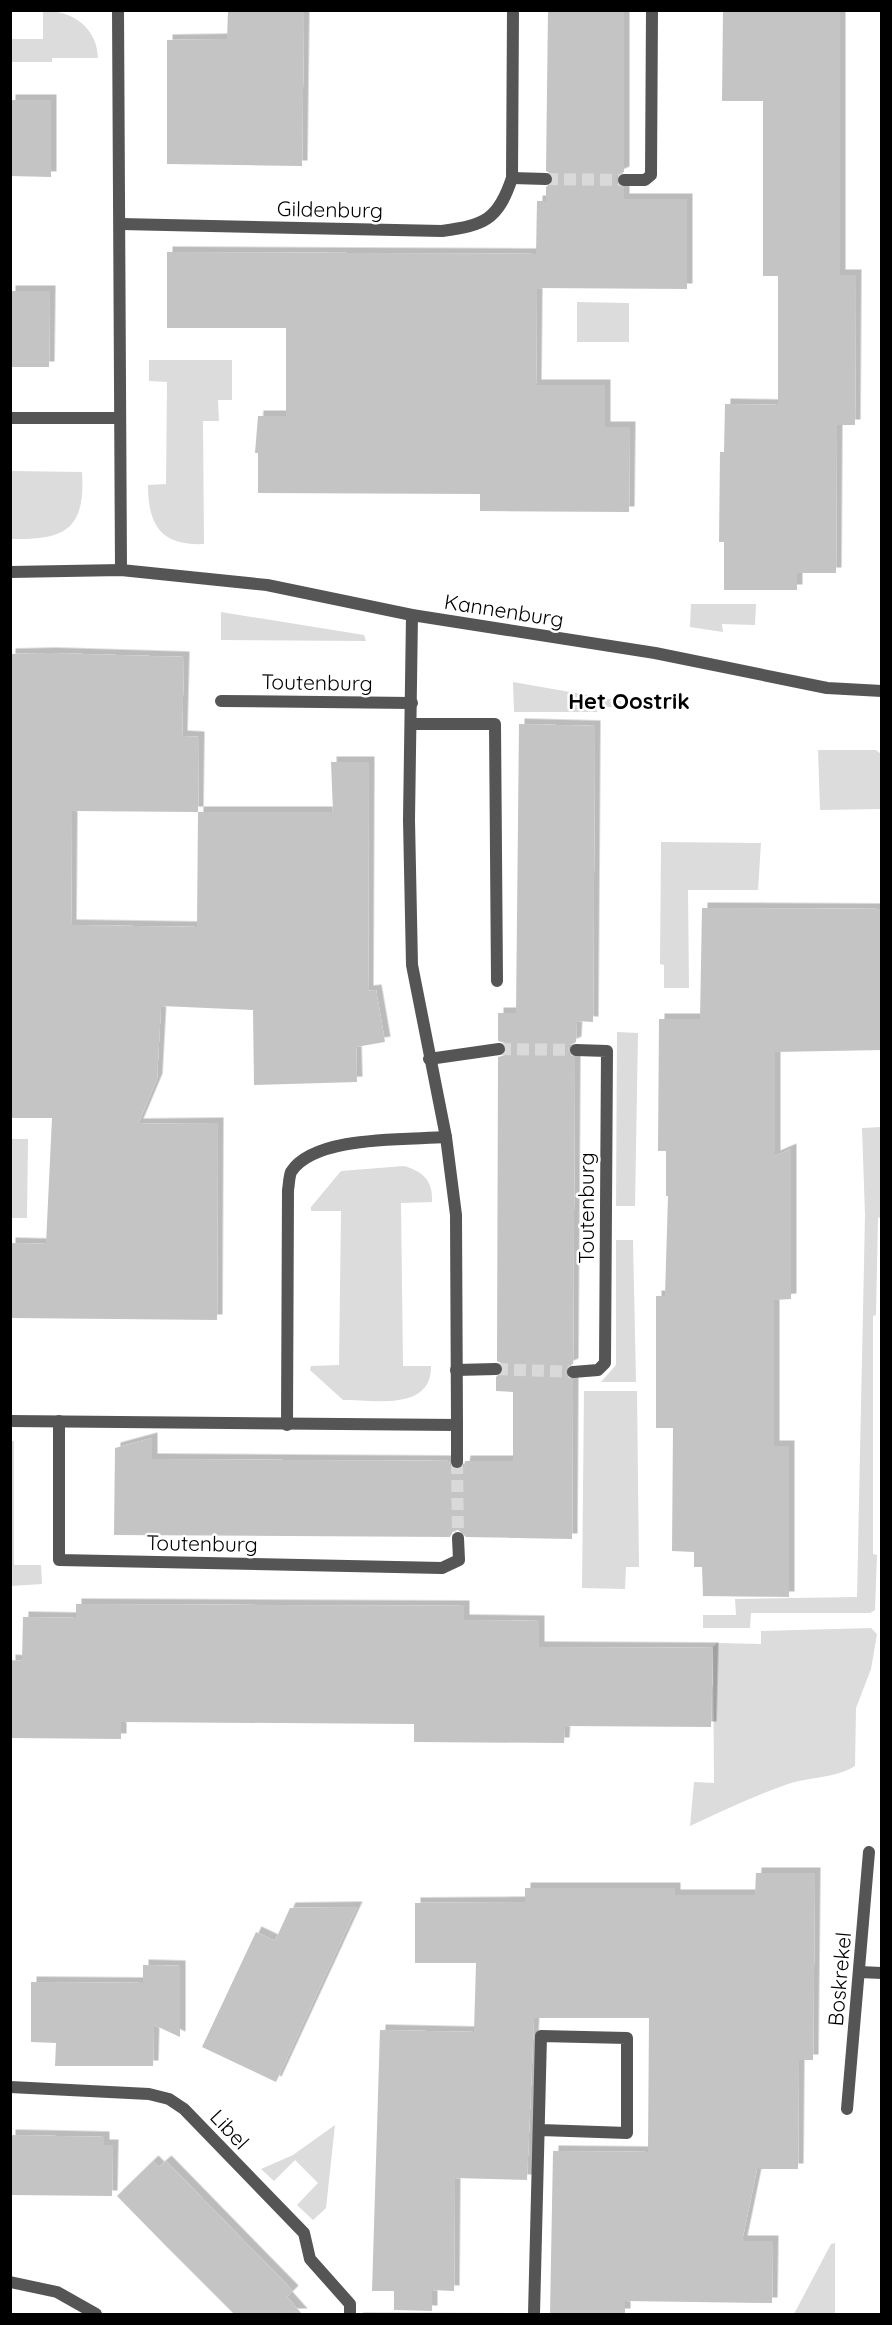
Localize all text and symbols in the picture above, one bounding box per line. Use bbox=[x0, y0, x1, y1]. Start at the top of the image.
street label: Gildenburg bbox=[277, 195, 383, 223]
street label: Kannenburg bbox=[442, 588, 566, 632]
street label: Toutenburg bbox=[261, 668, 373, 696]
district label: Het Oostrik bbox=[568, 687, 690, 715]
street label: Toutenburg bbox=[573, 1152, 599, 1264]
street label: Toutenburg bbox=[146, 1529, 258, 1557]
street label: Boskrekel bbox=[822, 1931, 856, 2027]
street label: Libel bbox=[205, 2104, 255, 2154]

